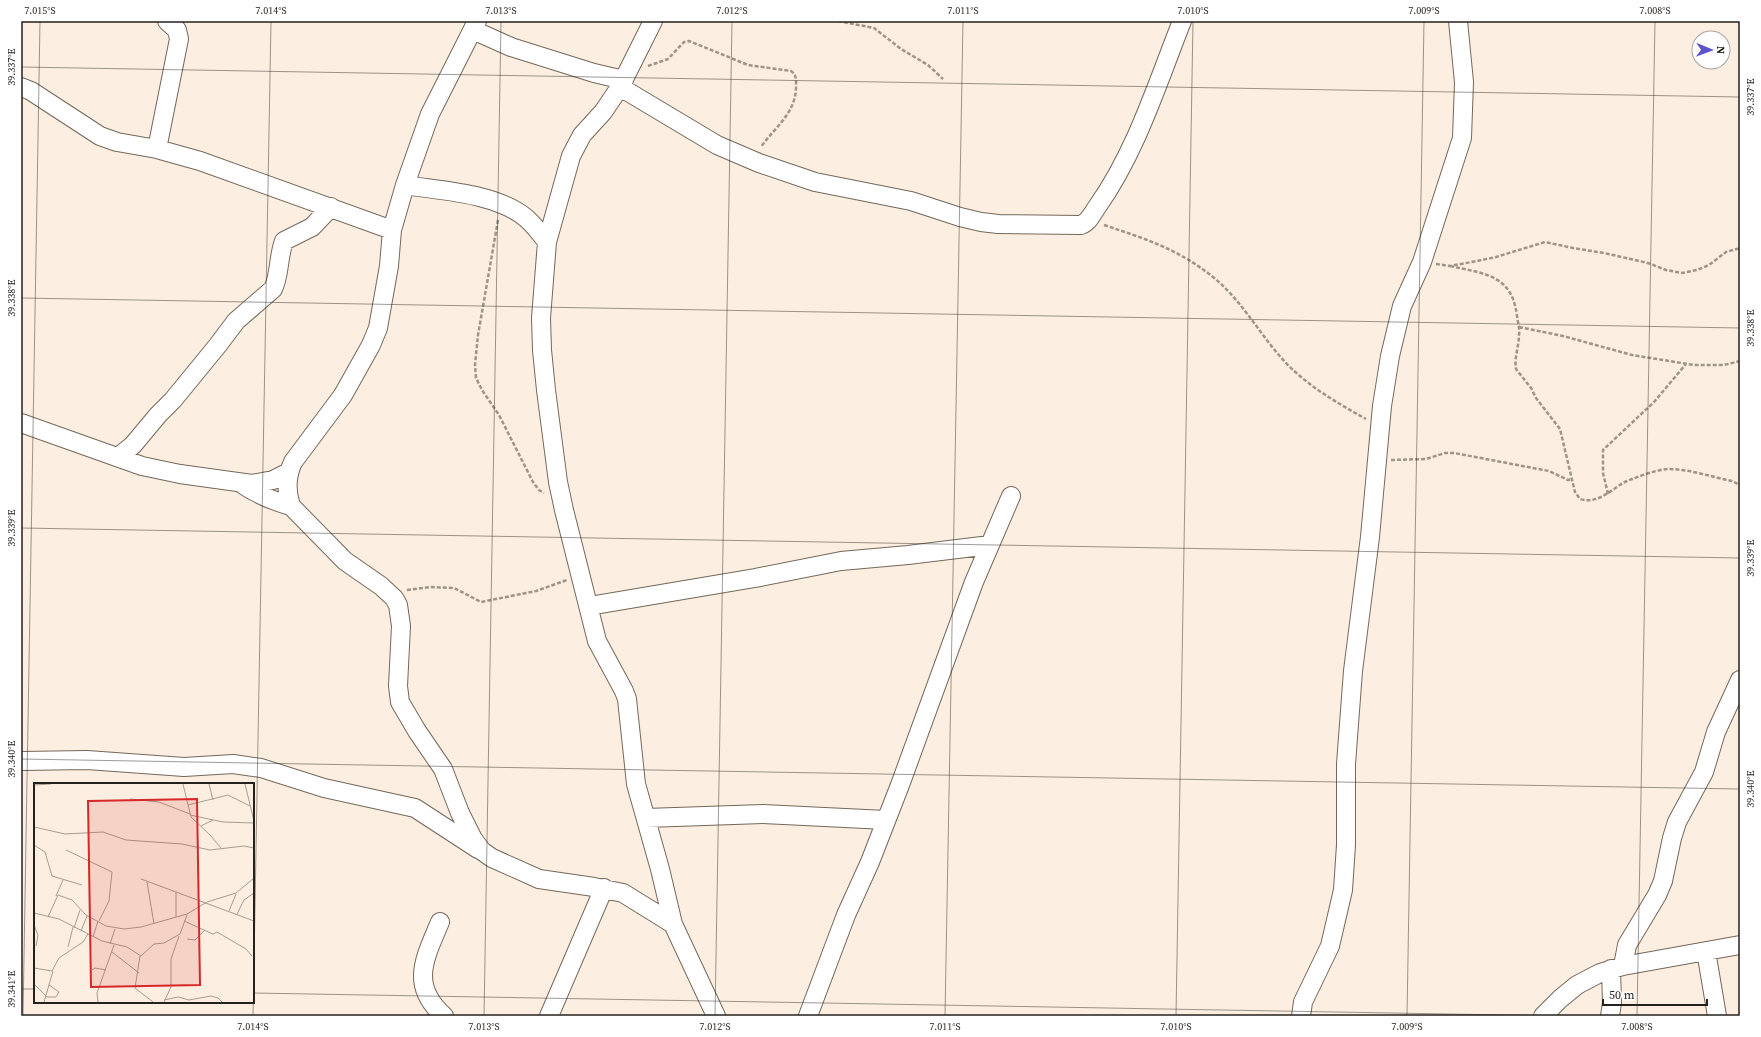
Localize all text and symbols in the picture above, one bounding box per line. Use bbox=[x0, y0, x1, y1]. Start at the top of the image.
text: 7.015°S bbox=[24, 4, 56, 17]
text: 7.014°S bbox=[255, 4, 287, 17]
text: 7.013°S bbox=[485, 4, 517, 17]
text: 7.012°S bbox=[716, 4, 748, 17]
text: 7.011°S bbox=[947, 4, 979, 17]
text: 7.010°S bbox=[1177, 4, 1209, 17]
text: 7.009°S bbox=[1408, 4, 1440, 17]
text: 7.008°S bbox=[1639, 4, 1671, 17]
north arrow bbox=[1691, 30, 1731, 70]
text: N bbox=[1713, 46, 1728, 54]
text: 39.337°E bbox=[5, 48, 18, 86]
text: 39.337°E bbox=[1744, 78, 1757, 116]
text: 39.338°E bbox=[5, 279, 18, 317]
text: 39.338°E bbox=[1744, 309, 1757, 347]
text: 39.339°E bbox=[5, 509, 18, 547]
text: 39.339°E bbox=[1744, 539, 1757, 577]
text: 39.340°E bbox=[5, 740, 18, 778]
text: 39.340°E bbox=[1744, 770, 1757, 808]
inset map bbox=[34, 783, 254, 1003]
text: 39.341°E bbox=[5, 970, 18, 1008]
scale bar bbox=[1603, 981, 1707, 1007]
text: 50 m bbox=[1609, 987, 1635, 1003]
text: 7.014°S bbox=[237, 1020, 269, 1033]
text: 7.013°S bbox=[468, 1020, 500, 1033]
text: 7.012°S bbox=[699, 1020, 731, 1033]
text: 7.011°S bbox=[929, 1020, 961, 1033]
text: 7.010°S bbox=[1160, 1020, 1192, 1033]
text: 7.009°S bbox=[1391, 1020, 1423, 1033]
text: 7.008°S bbox=[1621, 1020, 1653, 1033]

